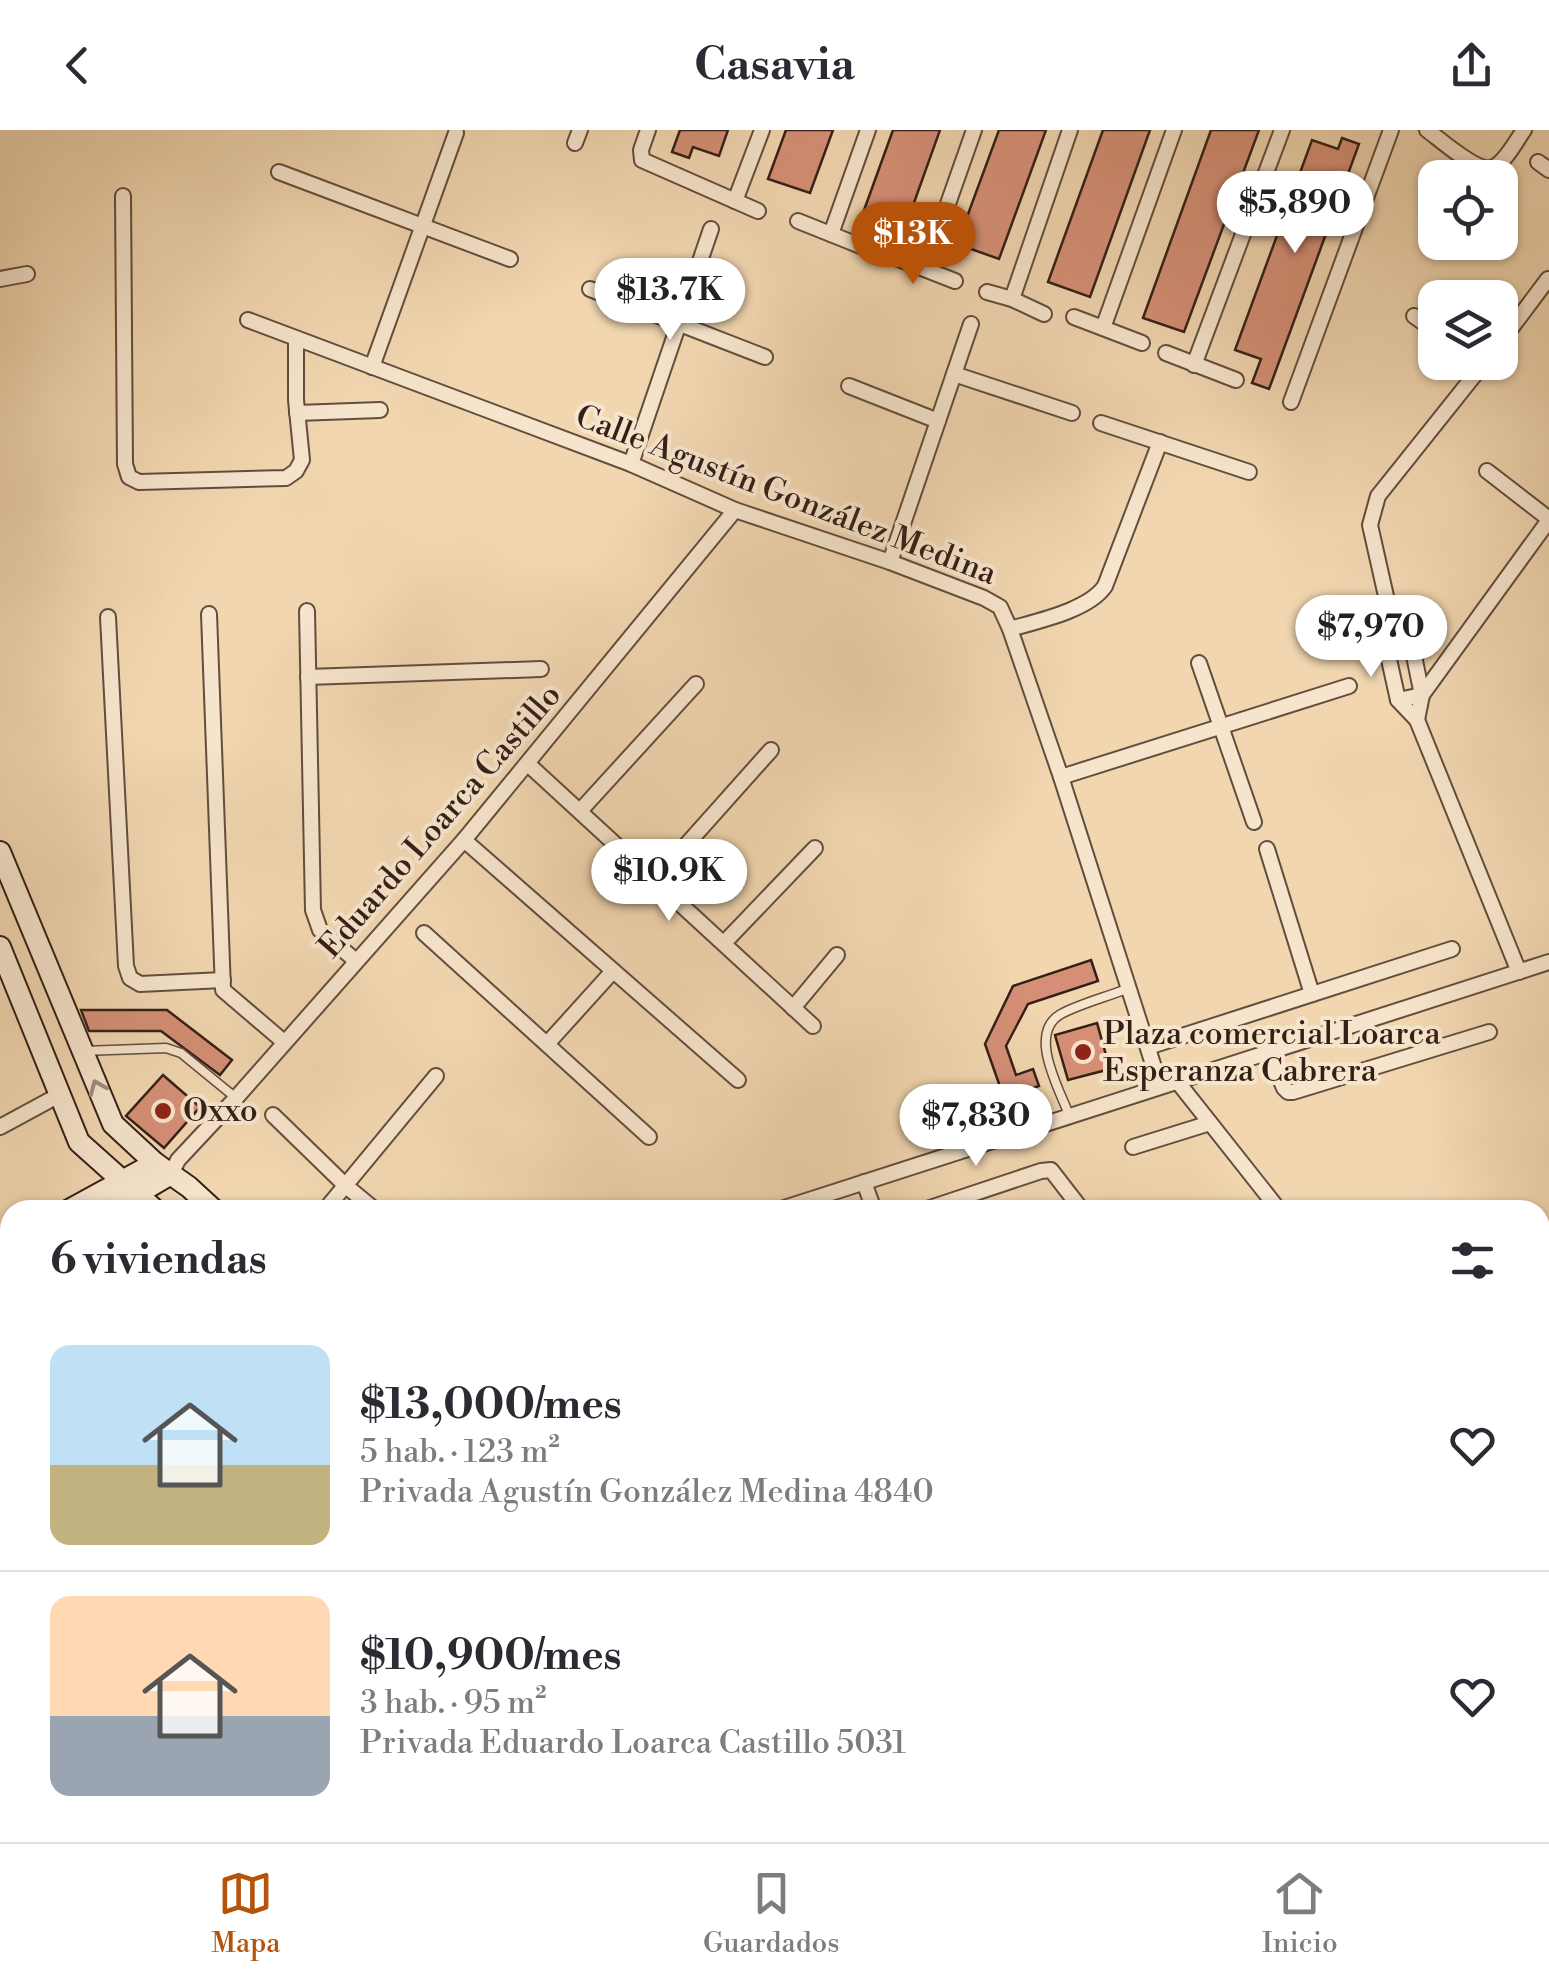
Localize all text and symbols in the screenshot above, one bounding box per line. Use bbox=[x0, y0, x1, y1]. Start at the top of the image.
text: Casavia bbox=[694, 37, 855, 94]
icon: back bbox=[50, 38, 105, 93]
icon: share bbox=[1444, 38, 1499, 93]
map controls bbox=[1418, 160, 1518, 380]
button: locate bbox=[1418, 160, 1518, 260]
pin: $5,890 bbox=[1214, 171, 1376, 256]
text: $5,890 bbox=[1239, 183, 1351, 223]
pin: $13K bbox=[854, 202, 972, 287]
text: $13K bbox=[873, 214, 953, 254]
pin: $13.7K bbox=[589, 258, 751, 343]
text: $13.7K bbox=[616, 270, 724, 310]
button: layers bbox=[1418, 280, 1518, 380]
street label: Calle Agustín González Medina bbox=[570, 396, 1003, 594]
pin: $7,970 bbox=[1290, 595, 1452, 680]
text: $7,970 bbox=[1317, 607, 1425, 647]
street label: Eduardo Loarca Castillo bbox=[310, 676, 570, 966]
pin: $10.9K bbox=[588, 839, 750, 924]
text: $10.9K bbox=[613, 851, 725, 891]
place label: Plaza comercial Loarca Esperanza Cabrera bbox=[1103, 1014, 1441, 1091]
marker: Plaza comercial Loarca Esperanza Cabrera bbox=[1072, 1041, 1094, 1063]
one-way arrow bbox=[89, 1079, 109, 1097]
pin: $7,830 bbox=[895, 1084, 1057, 1169]
place label: Oxxo bbox=[183, 1091, 258, 1131]
text: $7,830 bbox=[921, 1096, 1031, 1136]
marker: Oxxo bbox=[152, 1100, 174, 1122]
icon: filters bbox=[1445, 1233, 1500, 1288]
text: 6 viviendas bbox=[50, 1234, 267, 1287]
text: $13,000/mes bbox=[360, 1379, 622, 1432]
icon: home bbox=[130, 1385, 250, 1505]
icon: heart bbox=[1445, 1418, 1500, 1473]
text: 5 hab. · 123 m² bbox=[360, 1432, 560, 1472]
text: Privada Agustín González Medina 4840 bbox=[360, 1472, 934, 1512]
text: $10,900/mes bbox=[360, 1630, 622, 1683]
icon: home bbox=[130, 1636, 250, 1756]
icon: heart bbox=[1445, 1669, 1500, 1724]
text: 3 hab. · 95 m² bbox=[360, 1683, 546, 1723]
text: Privada Eduardo Loarca Castillo 5031 bbox=[360, 1723, 906, 1763]
tab: Mapa bbox=[211, 1866, 281, 1961]
tab: Guardados bbox=[703, 1866, 840, 1961]
tab: Inicio bbox=[1262, 1866, 1338, 1961]

